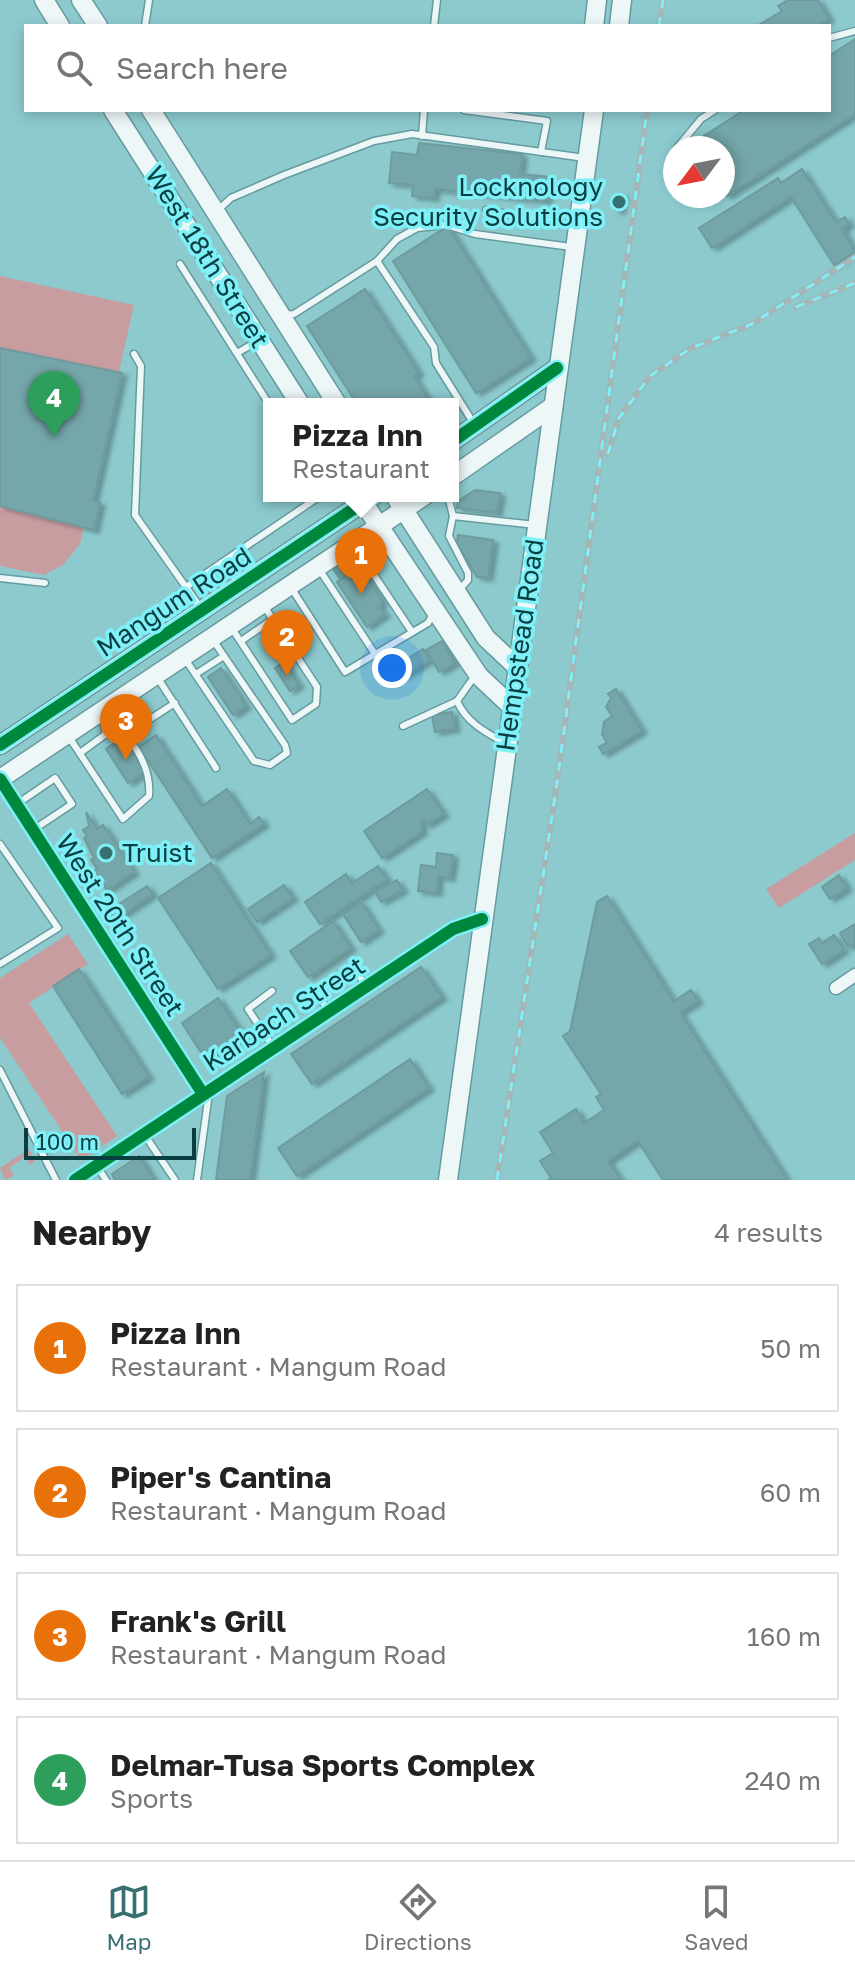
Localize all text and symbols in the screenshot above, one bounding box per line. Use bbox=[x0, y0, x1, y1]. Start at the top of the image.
search box bbox=[24, 24, 831, 112]
icon: search bbox=[52, 46, 96, 90]
text: Search here bbox=[116, 50, 288, 86]
north arrow bbox=[663, 136, 735, 208]
street label: West 18th Street bbox=[139, 160, 276, 353]
place label: Locknology Security Solutions bbox=[373, 171, 603, 232]
marker: Locknology Security Solutions bbox=[610, 193, 628, 211]
pin: 4 bbox=[28, 371, 80, 437]
popup bbox=[263, 398, 459, 502]
text: Pizza Inn bbox=[292, 417, 423, 453]
text: Restaurant bbox=[292, 453, 430, 484]
pin: 1 bbox=[335, 528, 387, 594]
street label: Hempstead Road bbox=[489, 537, 550, 753]
street label: Mangum Road bbox=[91, 540, 257, 663]
pin: 2 bbox=[261, 610, 313, 676]
your location bbox=[372, 648, 412, 688]
pin: 3 bbox=[100, 694, 152, 760]
street label: West 20th Street bbox=[50, 828, 191, 1022]
place label: Truist bbox=[122, 837, 193, 868]
marker: Truist bbox=[97, 844, 115, 862]
street label: Karbach Street bbox=[197, 950, 371, 1077]
scale bar bbox=[24, 1124, 196, 1160]
text: 100 m bbox=[36, 1128, 99, 1155]
text: Nearby bbox=[32, 1212, 152, 1252]
text: 4 results bbox=[714, 1217, 823, 1248]
text: Pizza Inn bbox=[110, 1315, 241, 1351]
text: 1 bbox=[53, 1333, 67, 1364]
text: 50 m bbox=[760, 1333, 821, 1364]
text: Restaurant · Mangum Road bbox=[110, 1351, 447, 1382]
text: Piper's Cantina bbox=[110, 1459, 331, 1495]
text: 2 bbox=[52, 1477, 68, 1508]
text: 60 m bbox=[760, 1477, 821, 1508]
text: Restaurant · Mangum Road bbox=[110, 1495, 447, 1526]
text: Frank's Grill bbox=[110, 1603, 286, 1639]
text: 3 bbox=[52, 1621, 68, 1652]
text: 160 m bbox=[747, 1621, 821, 1652]
text: Restaurant · Mangum Road bbox=[110, 1639, 447, 1670]
text: Delmar-Tusa Sports Complex bbox=[110, 1747, 535, 1783]
text: 4 bbox=[52, 1765, 68, 1796]
text: 240 m bbox=[744, 1765, 821, 1796]
text: Sports bbox=[110, 1783, 193, 1814]
tab: Map bbox=[106, 1880, 151, 1955]
tab: Directions bbox=[364, 1880, 472, 1955]
tab: Saved bbox=[684, 1880, 749, 1955]

